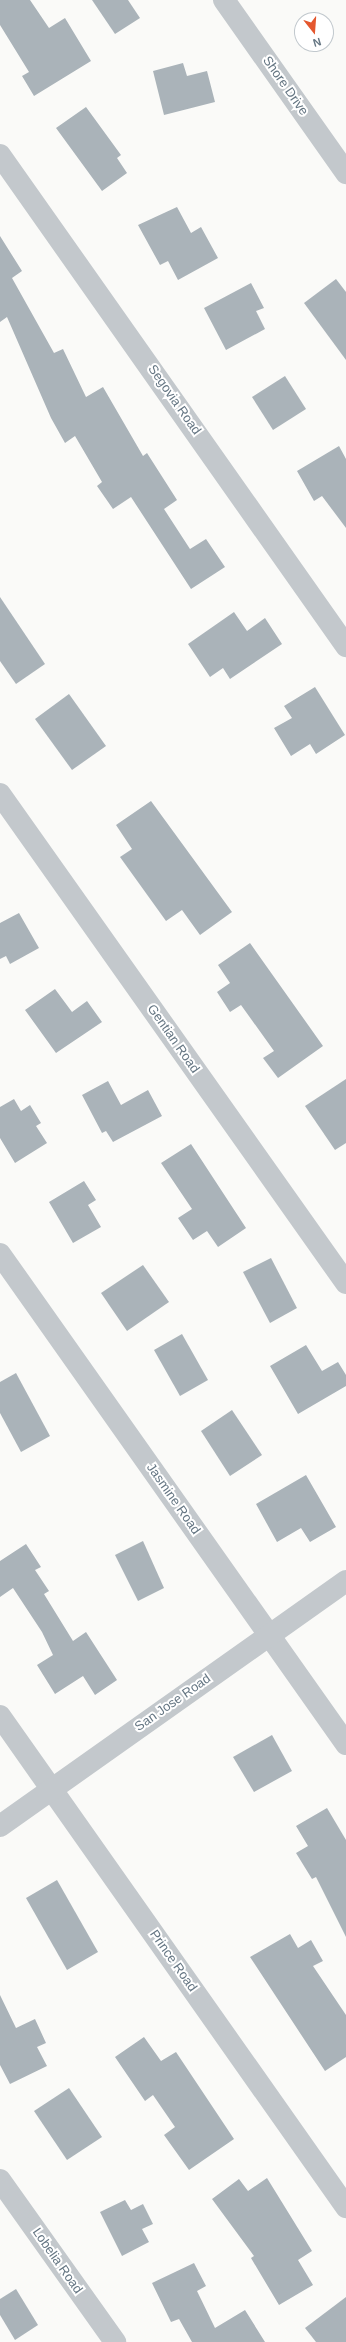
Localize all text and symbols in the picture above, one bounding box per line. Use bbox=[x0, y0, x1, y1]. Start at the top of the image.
north arrow bbox=[294, 12, 334, 52]
text: N bbox=[312, 36, 323, 49]
street label: Shore Drive bbox=[259, 53, 311, 119]
street label: Segovia Road bbox=[144, 362, 204, 438]
street label: Gentian Road bbox=[144, 1002, 202, 1076]
street label: Jasmine Road bbox=[143, 1460, 203, 1538]
street label: San Jose Road bbox=[132, 1671, 214, 1735]
street label: Prince Road bbox=[146, 1927, 200, 1995]
street label: Lobelia Road bbox=[29, 2225, 85, 2297]

